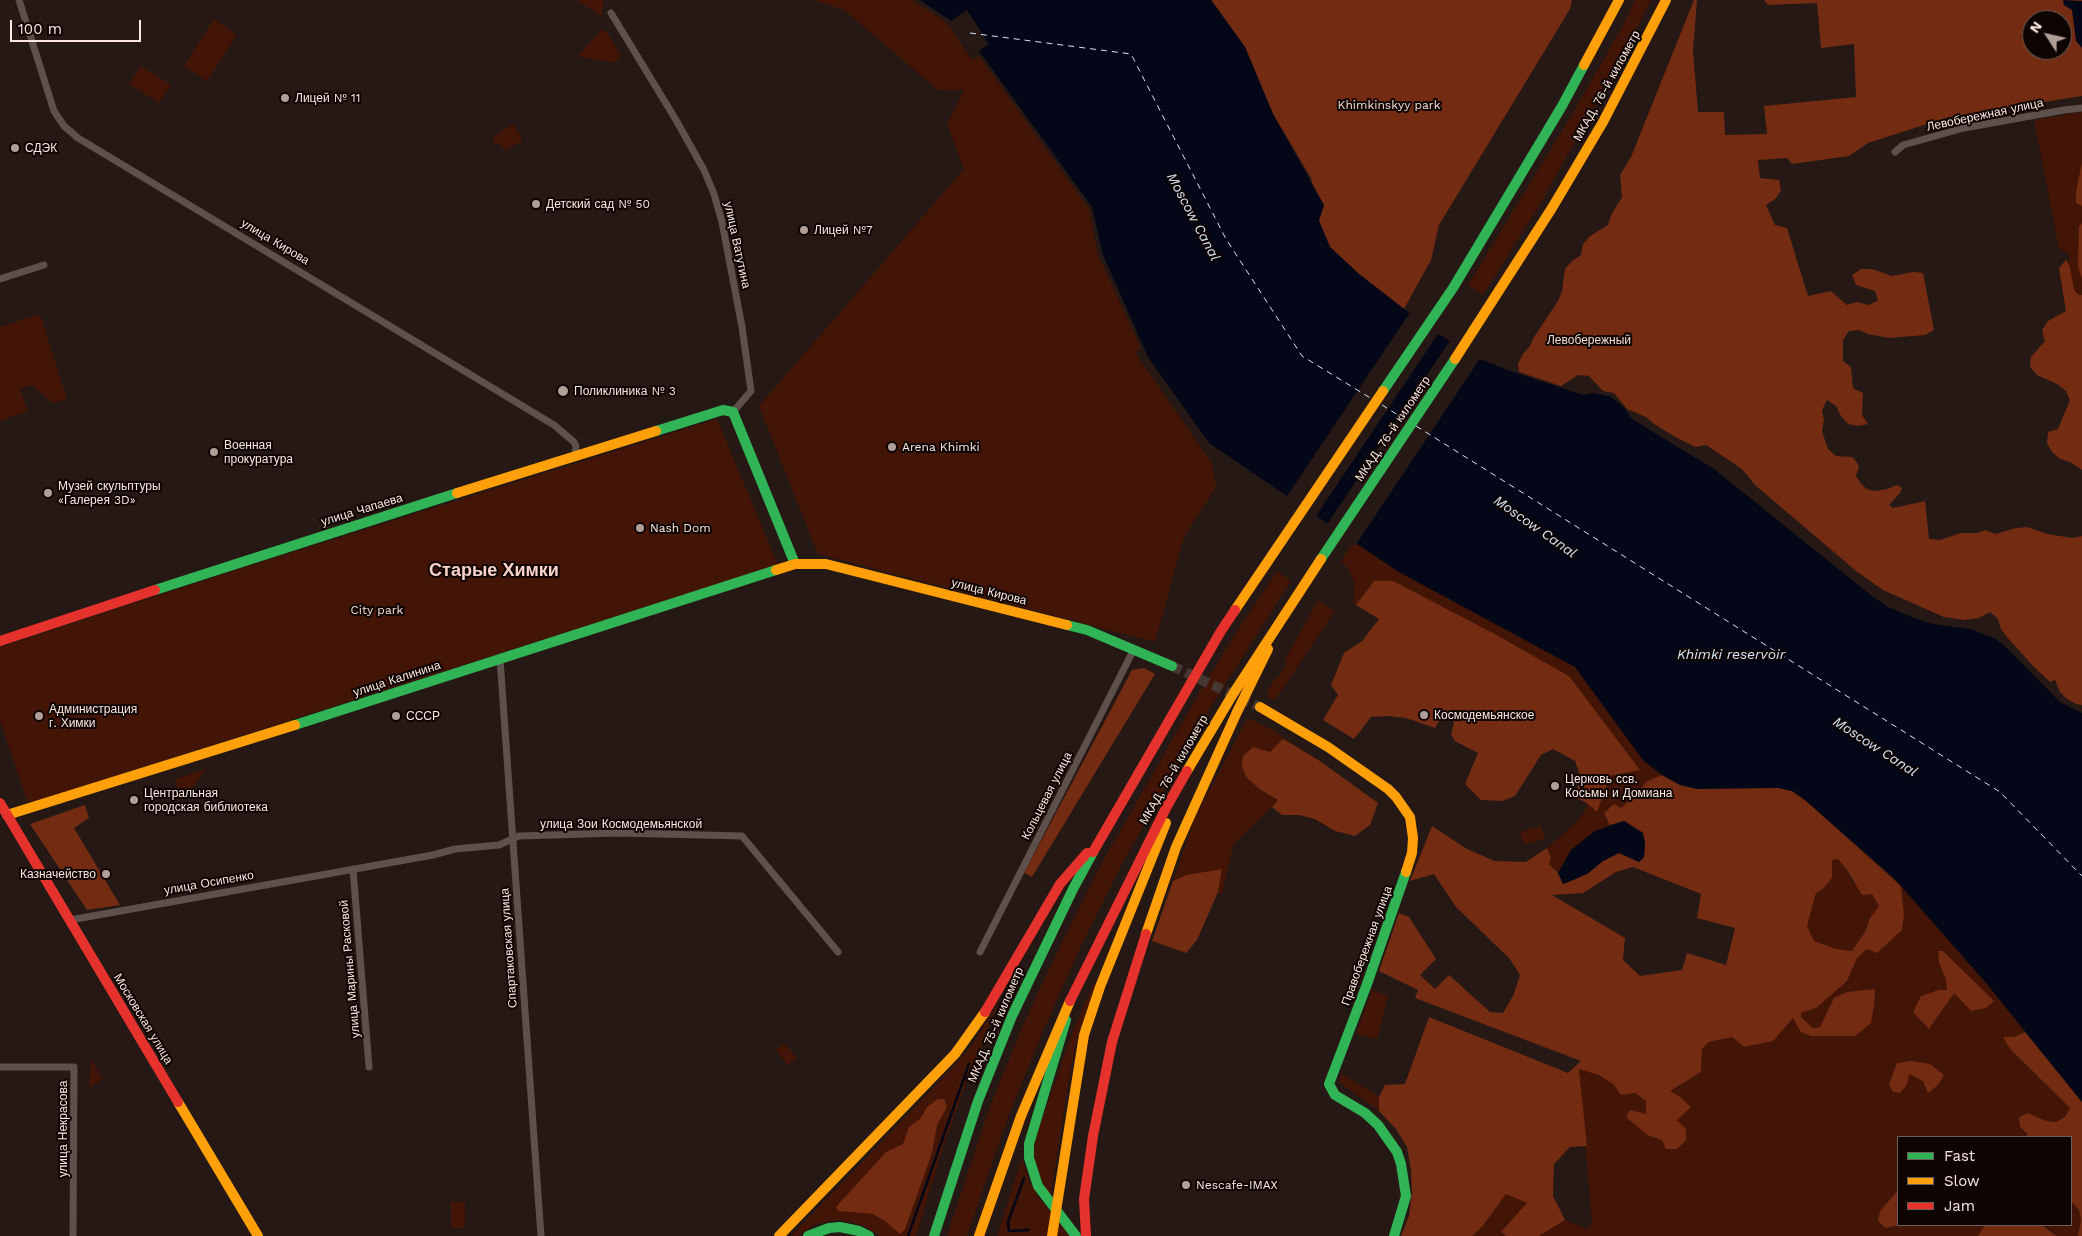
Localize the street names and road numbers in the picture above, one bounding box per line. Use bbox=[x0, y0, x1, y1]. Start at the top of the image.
street label: МКАД, 76-й километр bbox=[1571, 28, 1643, 144]
street label: Левобережная улица bbox=[1925, 96, 2045, 134]
street label: улица Ватутина bbox=[721, 200, 753, 290]
street label: улица Кирова bbox=[238, 216, 312, 268]
street label: МКАД, 76-й километр bbox=[1352, 374, 1434, 484]
street label: улица Чапаева bbox=[319, 491, 405, 529]
street label: улица Кирова bbox=[950, 576, 1028, 608]
street label: улица Калинина bbox=[351, 658, 443, 700]
street label: МКАД, 76-й километр bbox=[1137, 713, 1211, 827]
street label: Кольцевая улица bbox=[1019, 750, 1075, 842]
street label: улица Зои Космодемьянской bbox=[540, 817, 702, 831]
street label: улица Осипенко bbox=[163, 868, 255, 898]
street label: Правобережная улица bbox=[1339, 884, 1395, 1008]
street label: Спартаковская улица bbox=[498, 887, 520, 1009]
street label: улица Марины Расковой bbox=[337, 899, 363, 1039]
street label: МКАД, 75-й километр bbox=[965, 965, 1027, 1085]
street label: Московская улица bbox=[110, 971, 176, 1067]
street label: улица Некрасова bbox=[56, 1081, 70, 1177]

